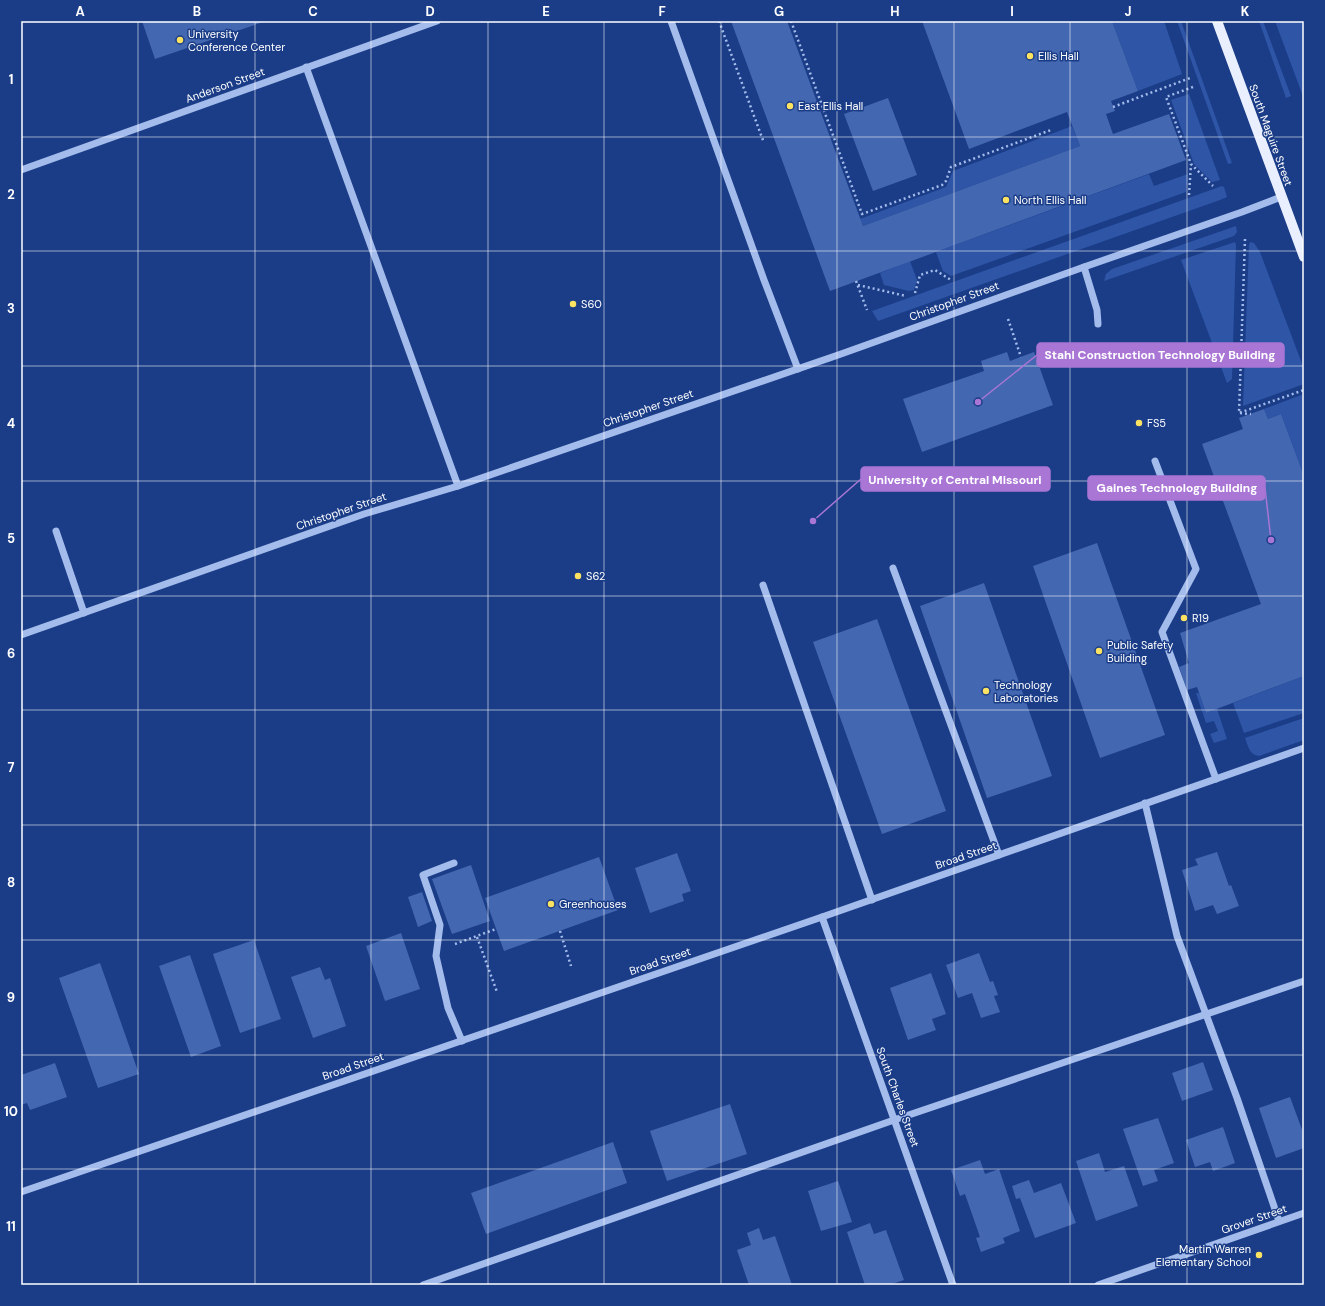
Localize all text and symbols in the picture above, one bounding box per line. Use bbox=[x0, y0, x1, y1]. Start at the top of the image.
text: A bbox=[75, 3, 85, 20]
text: B bbox=[193, 3, 201, 20]
text: C bbox=[308, 3, 318, 20]
text: D bbox=[425, 3, 435, 20]
text: E bbox=[542, 3, 550, 20]
text: F bbox=[658, 3, 666, 20]
text: G bbox=[774, 3, 784, 20]
text: H bbox=[890, 3, 900, 20]
text: I bbox=[1010, 3, 1014, 20]
text: J bbox=[1124, 3, 1132, 20]
text: K bbox=[1241, 3, 1250, 20]
place label: University Conference Center bbox=[188, 27, 285, 54]
marker: University Conference Center bbox=[175, 35, 185, 45]
place label: Ellis Hall bbox=[1038, 49, 1079, 63]
marker: Ellis Hall bbox=[1025, 51, 1035, 61]
street label: Anderson Street bbox=[183, 64, 267, 106]
text: 1 bbox=[9, 71, 13, 88]
street label: South Maguire Street bbox=[1246, 82, 1296, 188]
place label: East Ellis Hall bbox=[798, 99, 863, 113]
marker: East Ellis Hall bbox=[785, 101, 795, 111]
text: 2 bbox=[7, 186, 15, 203]
place label: North Ellis Hall bbox=[1014, 193, 1086, 207]
marker: North Ellis Hall bbox=[1001, 195, 1011, 205]
street label: Christopher Street bbox=[907, 278, 1001, 324]
place label: S60 bbox=[581, 297, 602, 311]
marker: S60 bbox=[568, 299, 578, 309]
text: 3 bbox=[7, 300, 15, 317]
callout: Stahl Construction Technology Building bbox=[1037, 343, 1284, 367]
text: Stahl Construction Technology Building bbox=[1045, 347, 1275, 363]
street label: Christopher Street bbox=[601, 386, 695, 430]
text: 4 bbox=[7, 415, 15, 432]
place label: FS5 bbox=[1147, 416, 1166, 430]
marker: FS5 bbox=[1134, 418, 1144, 428]
callout: University of Central Missouri bbox=[861, 467, 1050, 491]
text: University of Central Missouri bbox=[868, 472, 1042, 488]
callout: Gaines Technology Building bbox=[1088, 476, 1265, 500]
text: Gaines Technology Building bbox=[1097, 480, 1257, 496]
street label: Christopher Street bbox=[294, 489, 388, 533]
text: 5 bbox=[7, 530, 15, 547]
place label: S62 bbox=[586, 569, 605, 583]
marker: S62 bbox=[573, 571, 583, 581]
place label: R19 bbox=[1192, 611, 1209, 625]
marker: R19 bbox=[1179, 613, 1189, 623]
place label: Public Safety Building bbox=[1107, 638, 1173, 665]
text: 6 bbox=[7, 645, 15, 662]
marker: Public Safety Building bbox=[1094, 646, 1104, 656]
place label: Technology Laboratories bbox=[994, 678, 1058, 705]
marker: Technology Laboratories bbox=[981, 686, 991, 696]
text: 7 bbox=[8, 759, 15, 776]
street label: Broad Street bbox=[933, 838, 999, 872]
text: 8 bbox=[7, 874, 15, 891]
place label: Greenhouses bbox=[559, 897, 626, 911]
marker: Greenhouses bbox=[546, 899, 556, 909]
street label: Broad Street bbox=[627, 944, 693, 978]
text: 9 bbox=[7, 989, 15, 1006]
street label: South Charles Street bbox=[873, 1045, 923, 1149]
street label: Broad Street bbox=[320, 1049, 386, 1083]
text: 10 bbox=[4, 1103, 18, 1120]
street label: Grover Street bbox=[1219, 1201, 1289, 1237]
text: 11 bbox=[6, 1218, 16, 1235]
place label: Martin Warren Elementary School bbox=[1156, 1242, 1251, 1269]
marker: Martin Warren Elementary School bbox=[1254, 1250, 1264, 1260]

